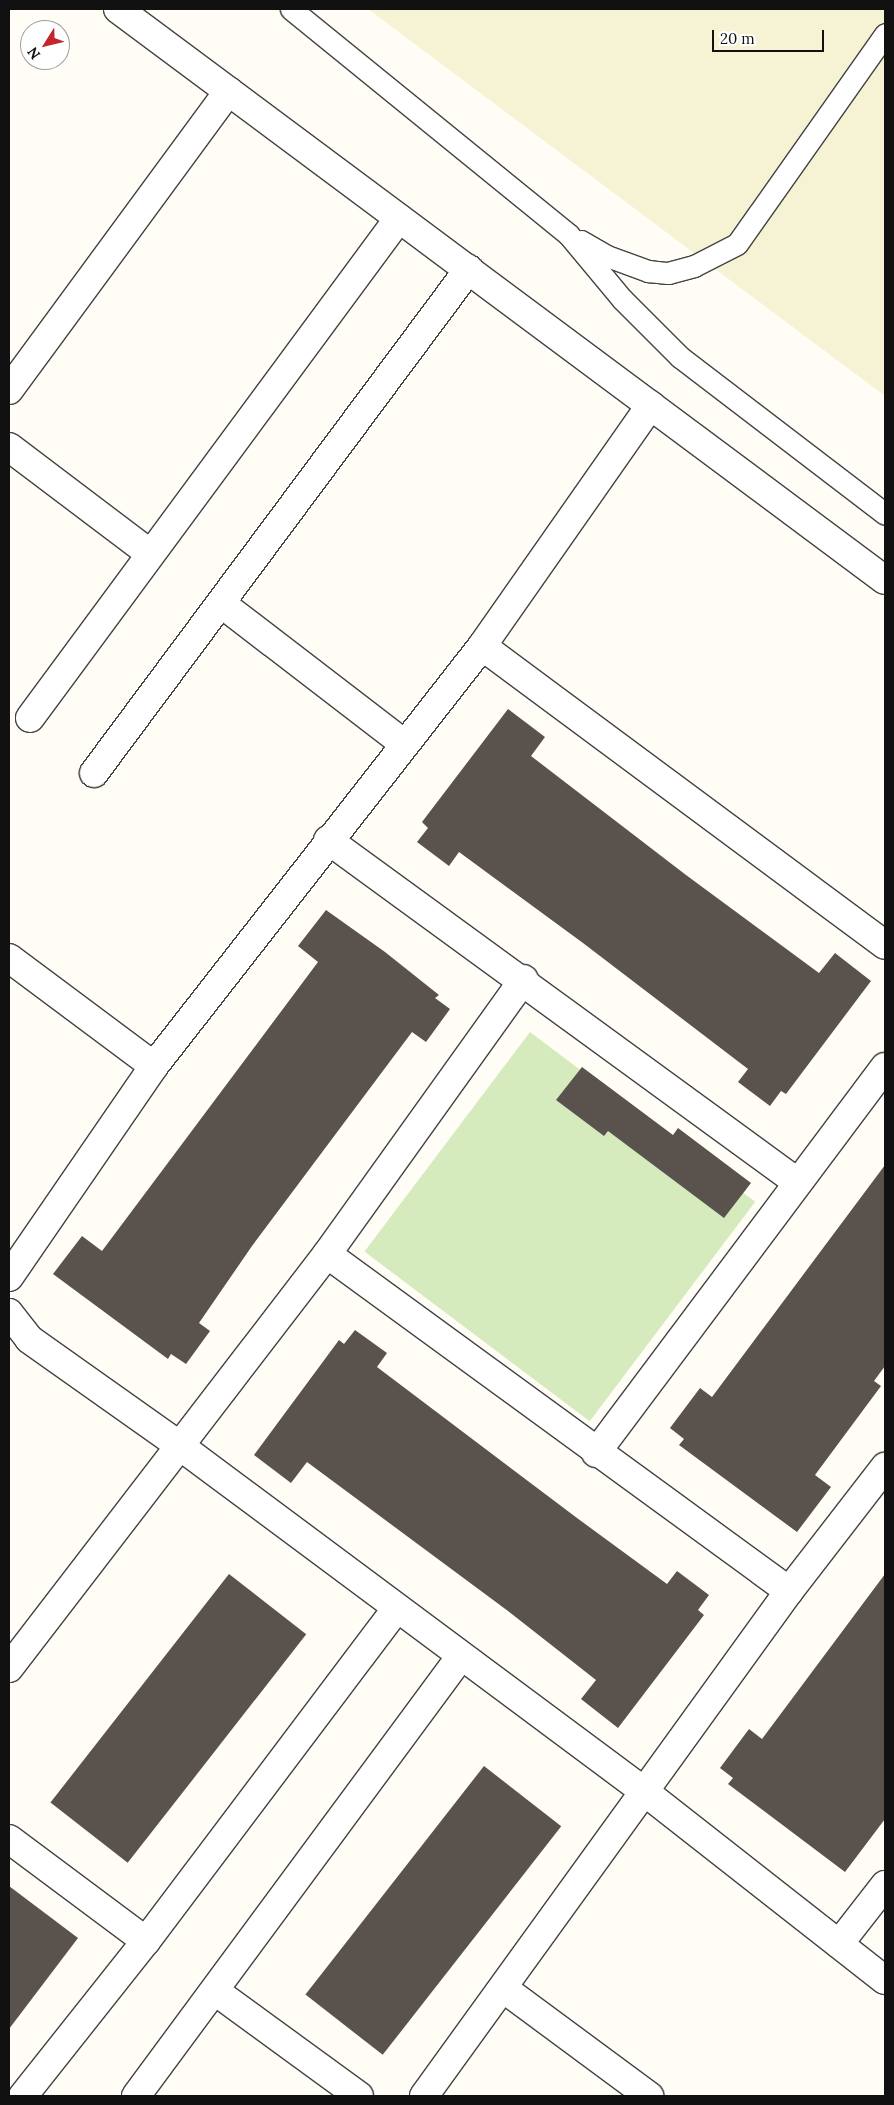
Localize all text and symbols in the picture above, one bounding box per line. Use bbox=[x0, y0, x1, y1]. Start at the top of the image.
north arrow bbox=[20, 20, 70, 70]
scale bar bbox=[714, 20, 826, 52]
text: 20 m bbox=[720, 29, 755, 48]
text: N bbox=[23, 44, 44, 63]

